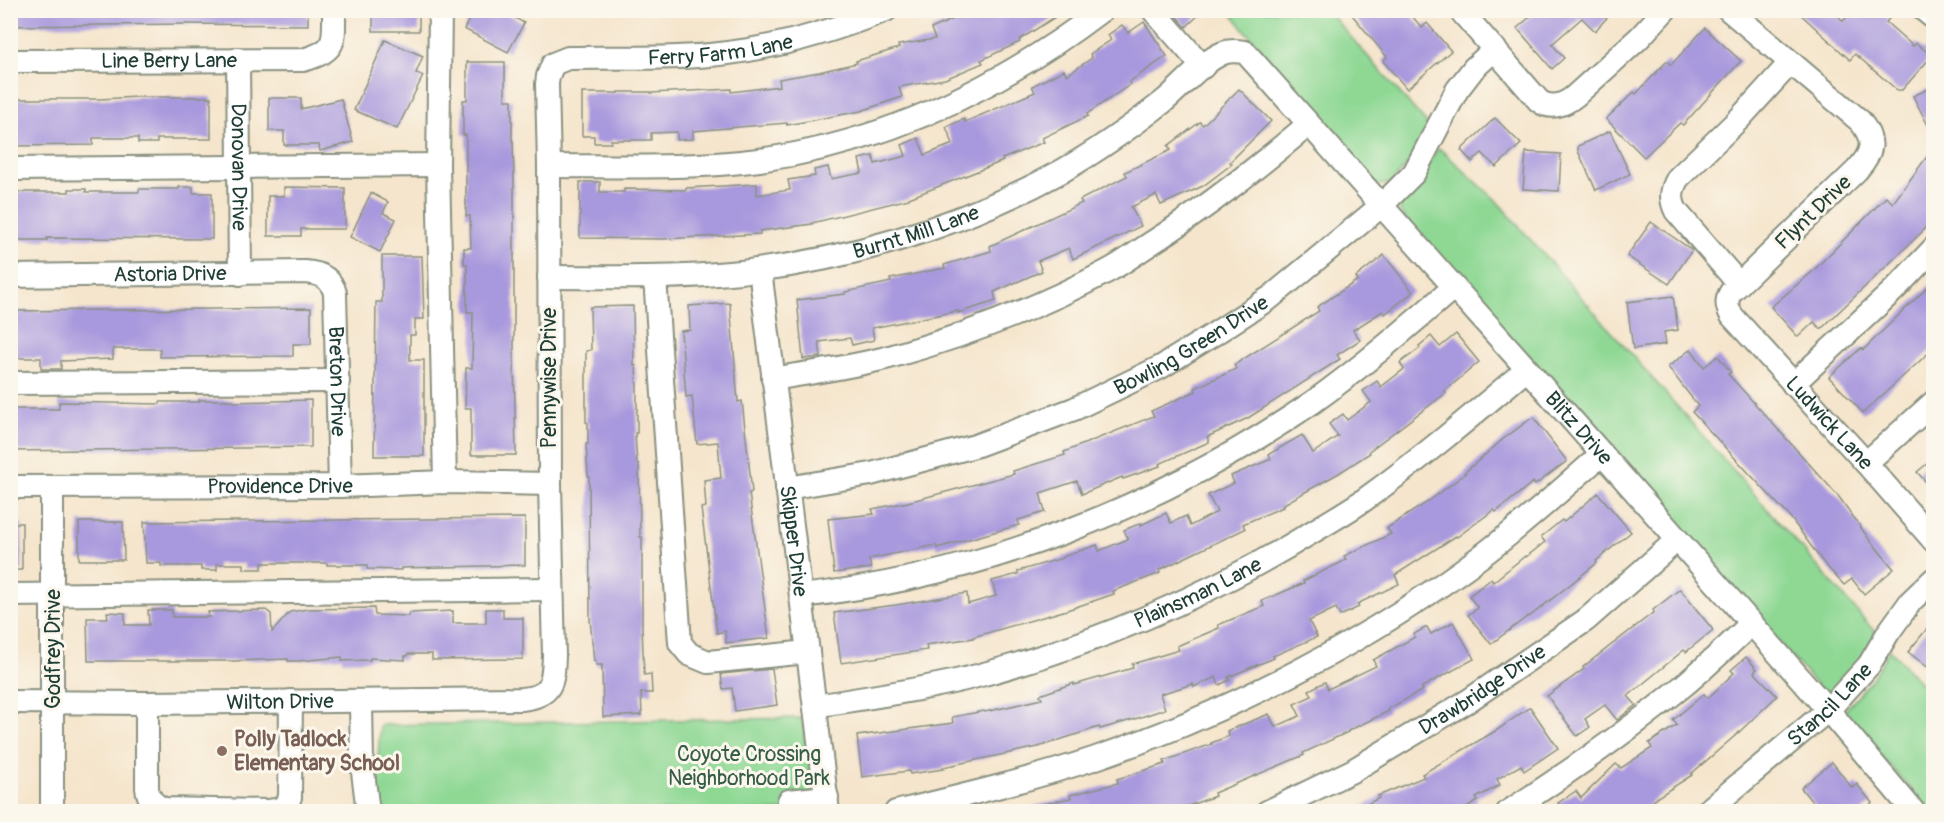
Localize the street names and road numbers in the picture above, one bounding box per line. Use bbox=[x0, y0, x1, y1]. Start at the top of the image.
street label: Ferry Farm Lane bbox=[648, 28, 796, 72]
street label: Line Berry Lane bbox=[101, 47, 238, 75]
street label: Donovan Drive bbox=[224, 103, 253, 232]
street label: Flynt Drive bbox=[1769, 169, 1858, 255]
street label: Burnt Mill Lane bbox=[850, 199, 984, 265]
street label: Astoria Drive bbox=[113, 260, 227, 289]
street label: Bowling Green Drive bbox=[1110, 289, 1274, 402]
street label: Pennywise Drive bbox=[536, 307, 563, 448]
street label: Breton Drive bbox=[322, 326, 352, 437]
street label: Ludwick Lane bbox=[1779, 370, 1879, 476]
street label: Blitz Drive bbox=[1539, 386, 1619, 471]
street label: Providence Drive bbox=[207, 472, 354, 500]
street label: Skipper Drive bbox=[773, 484, 814, 599]
street label: Plainsman Lane bbox=[1130, 551, 1267, 635]
street label: Godfrey Drive bbox=[40, 588, 67, 709]
street label: Drawbridge Drive bbox=[1414, 638, 1552, 742]
street label: Stancil Lane bbox=[1782, 657, 1879, 753]
street label: Wilton Drive bbox=[226, 688, 335, 716]

